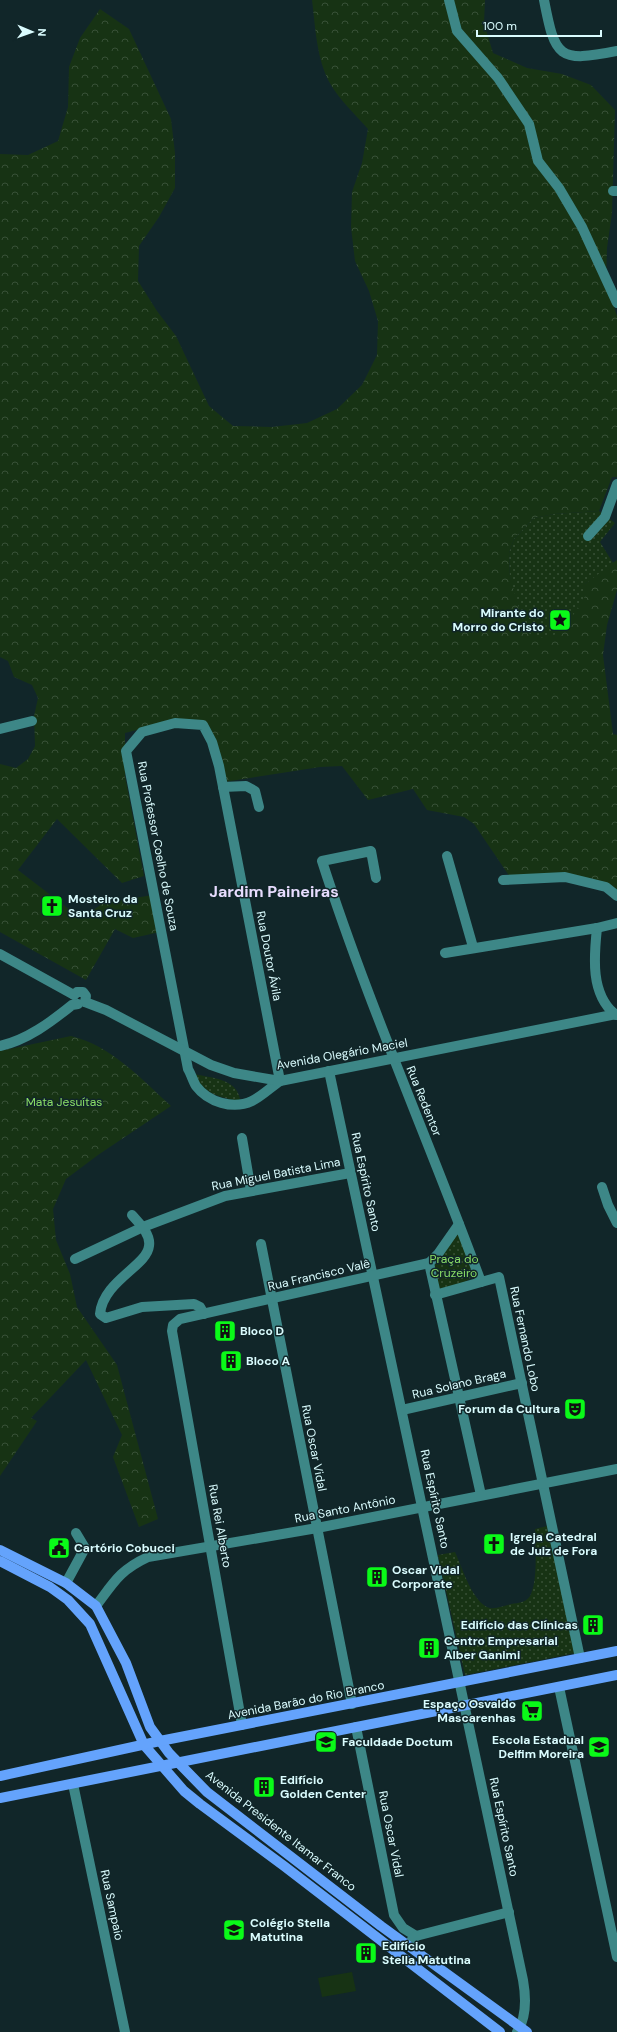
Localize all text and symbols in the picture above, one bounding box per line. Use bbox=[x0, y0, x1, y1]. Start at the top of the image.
north arrow bbox=[12, 12, 52, 52]
scale bar bbox=[477, 12, 601, 38]
text: 100 m bbox=[483, 18, 517, 34]
text: N bbox=[35, 28, 49, 37]
place label: Mirante do Morro do Cristo bbox=[453, 605, 544, 635]
place icon: Mirante do Morro do Cristo bbox=[547, 607, 573, 633]
street label: Rua Professor Coelho de Souza bbox=[134, 760, 182, 932]
district label: Jardim Paineiras bbox=[209, 881, 339, 902]
place label: Mosteiro da Santa Cruz bbox=[68, 891, 138, 921]
church icon: Mosteiro da Santa Cruz bbox=[39, 893, 65, 919]
street label: Rua Doutor Ávila bbox=[252, 910, 286, 1002]
street label: Avenida Olegário Maciel bbox=[275, 1035, 409, 1073]
street label: Rua Redentor bbox=[403, 1063, 446, 1139]
park label: Mata Jesuítas bbox=[26, 1094, 102, 1110]
street label: Rua Espírito Santo bbox=[348, 1131, 384, 1233]
street label: Rua Miguel Batista Lima bbox=[210, 1154, 342, 1194]
park label: Praça do Cruzeiro bbox=[429, 1251, 479, 1281]
street label: Rua Francisco Valê bbox=[266, 1255, 372, 1295]
street label: Rua Fernando Lobo bbox=[506, 1285, 544, 1393]
building icon: Bloco D bbox=[212, 1318, 238, 1344]
place label: Bloco D bbox=[240, 1323, 284, 1339]
building icon: Bloco A bbox=[218, 1348, 244, 1374]
place label: Bloco A bbox=[246, 1353, 291, 1369]
street label: Rua Solano Braga bbox=[411, 1365, 507, 1403]
theatre icon: Forum da Cultura bbox=[562, 1396, 588, 1422]
place label: Forum da Cultura bbox=[458, 1401, 560, 1417]
street label: Rua Oscar Vidal bbox=[298, 1403, 330, 1493]
street label: Rua Espírito Santo bbox=[417, 1448, 453, 1550]
street label: Rua Rei Alberto bbox=[205, 1483, 235, 1569]
street label: Rua Santo Antônio bbox=[293, 1491, 397, 1527]
place label: Igreja Catedral de Juiz de Fora bbox=[510, 1529, 597, 1559]
church icon: Igreja Catedral de Juiz de Fora bbox=[481, 1531, 507, 1557]
public building icon: Cartório Cobucci bbox=[46, 1535, 72, 1561]
place label: Cartório Cobucci bbox=[74, 1540, 175, 1556]
place label: Oscar Vidal Corporate bbox=[392, 1562, 460, 1592]
building icon: Oscar Vidal Corporate bbox=[364, 1564, 390, 1590]
building icon: Edifício das Clínicas bbox=[580, 1612, 606, 1638]
place label: Edifício das Clínicas bbox=[461, 1617, 578, 1633]
place label: Centro Empresarial Alber Ganimi bbox=[444, 1633, 558, 1663]
building icon: Centro Empresarial Alber Ganimi bbox=[416, 1635, 442, 1661]
street label: Avenida Barão do Rio Branco bbox=[226, 1677, 386, 1723]
place label: Espaço Osvaldo Mascarenhas bbox=[423, 1696, 516, 1726]
supermarket icon: Espaço Osvaldo Mascarenhas bbox=[519, 1698, 545, 1724]
school or university icon: Faculdade Doctum bbox=[313, 1729, 339, 1755]
place label: Escola Estadual Delfim Moreira bbox=[492, 1732, 584, 1762]
place label: Faculdade Doctum bbox=[342, 1734, 453, 1750]
school or university icon: Escola Estadual Delfim Moreira bbox=[586, 1734, 612, 1760]
street label: Avenida Presidente Itamar Franco bbox=[202, 1767, 360, 1895]
place label: Edifício Golden Center bbox=[280, 1772, 366, 1802]
building icon: Edifício Golden Center bbox=[251, 1774, 277, 1800]
street label: Rua Espírito Santo bbox=[486, 1776, 522, 1878]
street label: Rua Oscar Vidal bbox=[375, 1789, 407, 1879]
street label: Rua Sampaio bbox=[97, 1868, 127, 1942]
place label: Colégio Stella Matutina bbox=[250, 1915, 330, 1945]
school or university icon: Colégio Stella Matutina bbox=[221, 1917, 247, 1943]
place label: Edifício Stella Matutina bbox=[382, 1938, 471, 1968]
building icon: Edifício Stella Matutina bbox=[353, 1940, 379, 1966]

